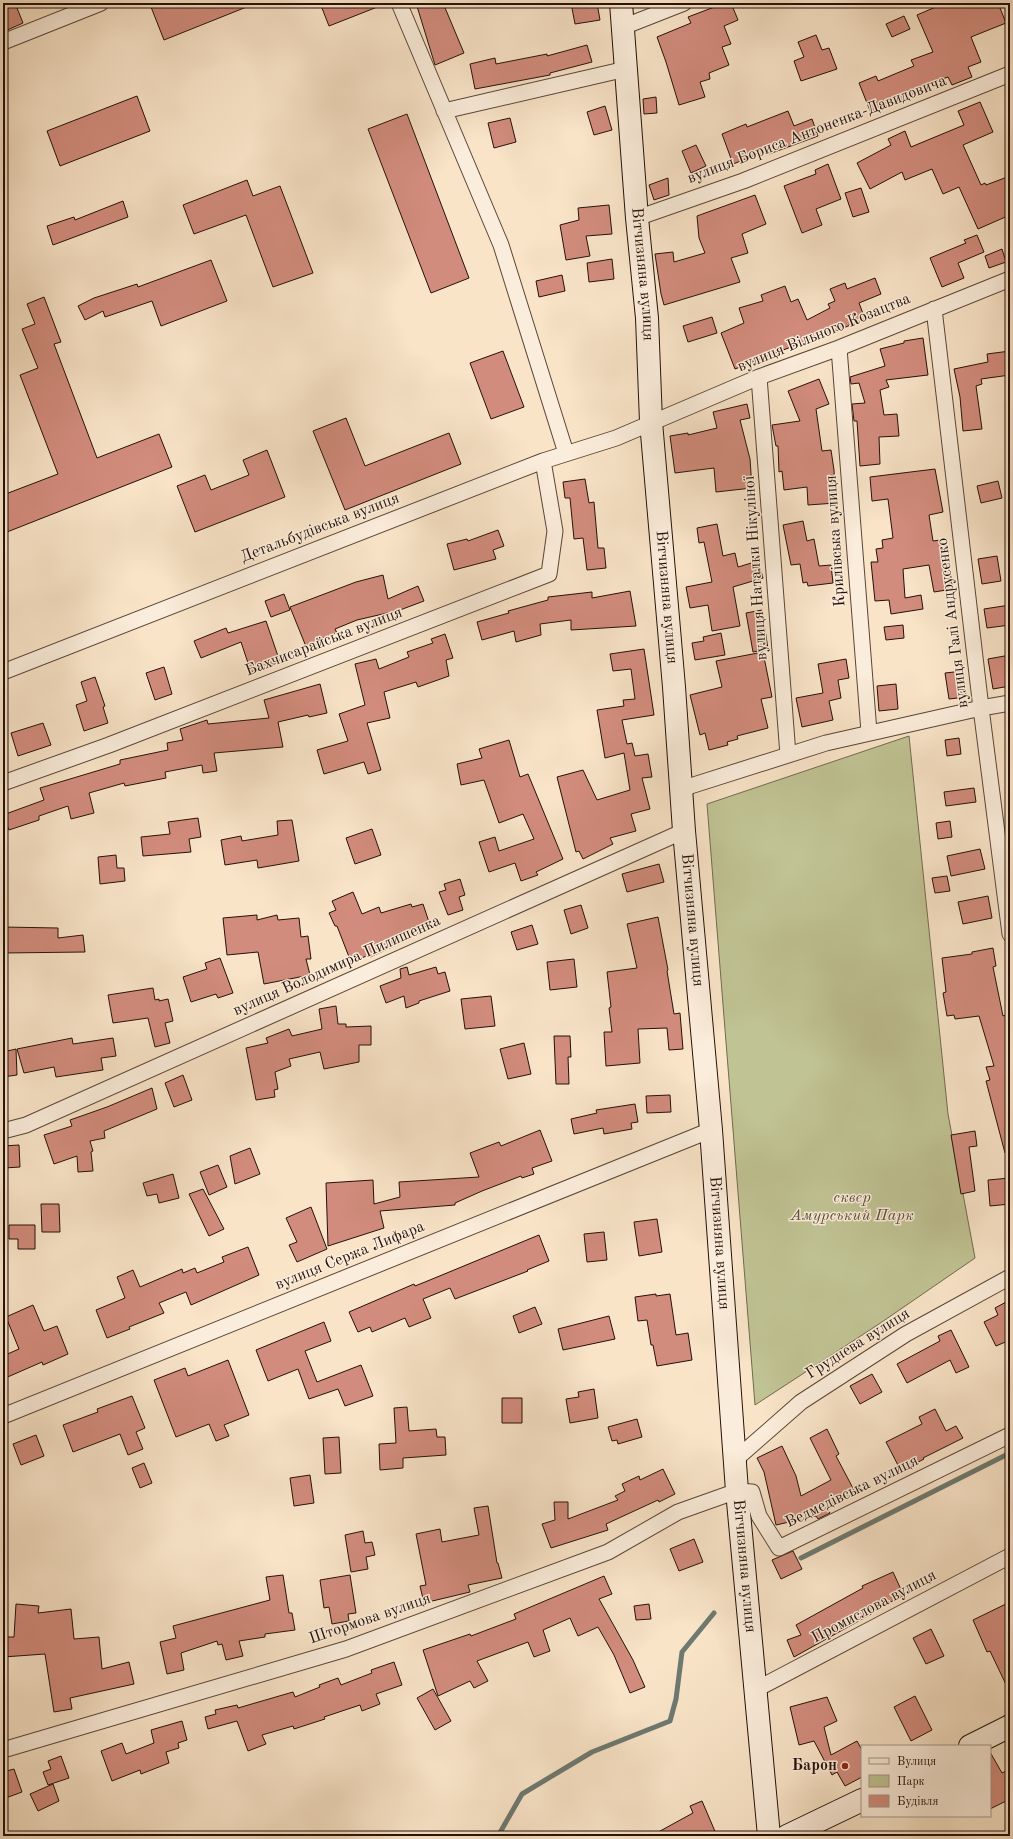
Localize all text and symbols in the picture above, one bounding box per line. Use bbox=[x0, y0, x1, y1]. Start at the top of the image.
street label: вулиця Бориса Антоненка-Давидовича bbox=[685, 73, 949, 187]
street label: Вітчизняна вулиця bbox=[628, 207, 656, 341]
street label: вулиця Вільного Козацтва bbox=[735, 291, 913, 375]
street label: вулиця Наталки Нікуліної bbox=[742, 475, 770, 661]
street label: Крилівська вулиця bbox=[823, 475, 849, 607]
street label: Детальбудівська вулиця bbox=[238, 490, 402, 566]
street label: Вітчизняна вулиця bbox=[652, 530, 680, 665]
street label: вулиця Галі Андрусенко bbox=[935, 537, 971, 709]
street label: Бахчисарайська вулиця bbox=[243, 605, 405, 679]
street label: Вітчизняна вулиця bbox=[678, 853, 706, 988]
street label: вулиця Володимира Пилишенка bbox=[231, 913, 443, 1019]
street label: Вітчизняна вулиця bbox=[706, 1176, 732, 1310]
park label: сквер Амурський Парк bbox=[789, 1190, 914, 1224]
street label: вулиця Сержа Лифара bbox=[273, 1219, 427, 1293]
street label: Груднева вулиця bbox=[803, 1306, 913, 1382]
street label: Ведмедівська вулиця bbox=[783, 1453, 921, 1531]
street label: Вітчизняна вулиця bbox=[730, 1499, 758, 1633]
street label: Промислова вулиця bbox=[809, 1567, 939, 1647]
street label: Штормова вулиця bbox=[307, 1591, 433, 1647]
legend bbox=[861, 1745, 991, 1817]
text: Вулиця bbox=[897, 1756, 936, 1768]
place label: Барон bbox=[792, 1758, 837, 1774]
marker: Барон bbox=[840, 1761, 850, 1771]
text: Парк bbox=[897, 1776, 925, 1788]
text: Будівля bbox=[897, 1795, 939, 1808]

